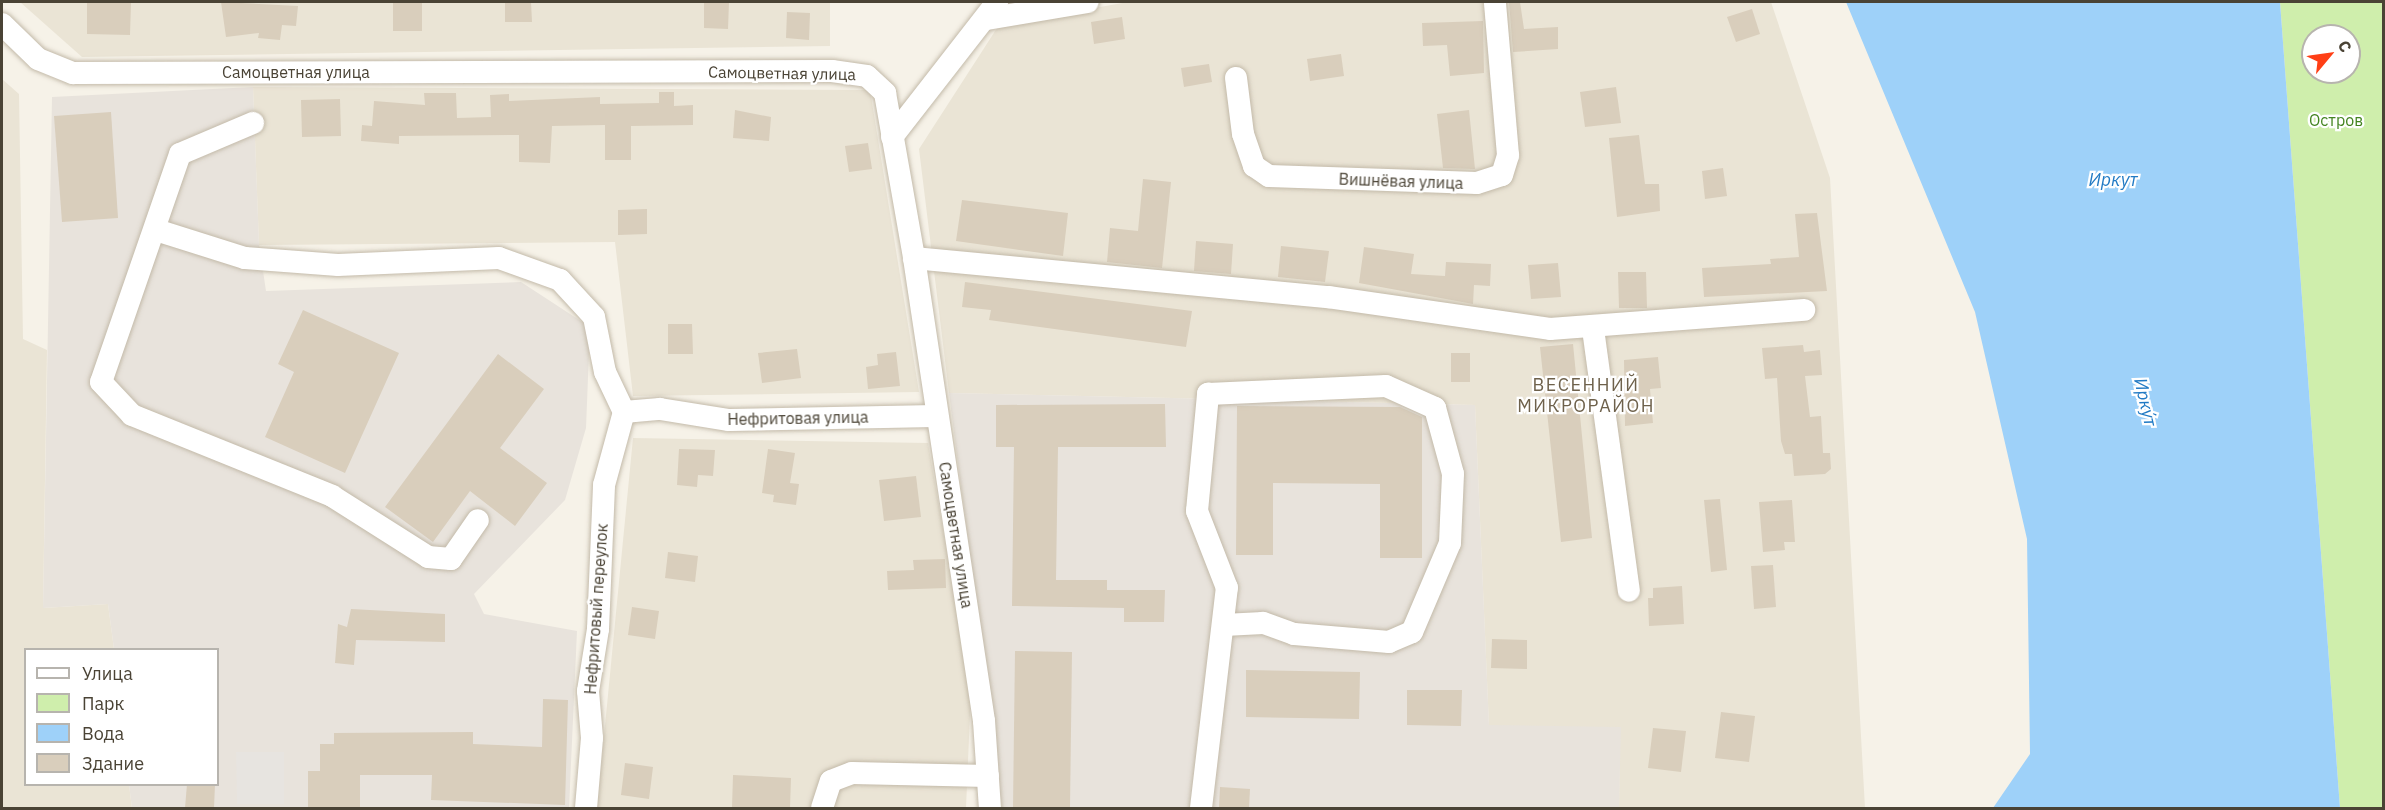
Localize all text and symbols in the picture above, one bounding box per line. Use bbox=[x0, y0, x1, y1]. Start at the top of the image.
north arrow bbox=[2301, 24, 2361, 84]
text: С bbox=[2334, 37, 2356, 56]
street label: Самоцветная улица bbox=[222, 62, 370, 82]
street label: Самоцветная улица bbox=[708, 62, 856, 84]
park label: Остров bbox=[2309, 110, 2363, 130]
street label: Вишнёвая улица bbox=[1338, 169, 1464, 193]
water label: Иркут bbox=[2088, 169, 2138, 191]
district label: ВЕСЕННИЙ МИКРОРАЙОН bbox=[1517, 375, 1655, 418]
water label: Ирку́т bbox=[2129, 376, 2161, 428]
street label: Нефритовая улица bbox=[727, 407, 869, 429]
street label: Самоцветная улица bbox=[935, 460, 977, 610]
street label: Нефритовый переулок bbox=[580, 523, 612, 695]
legend bbox=[24, 648, 219, 786]
text: Улица bbox=[82, 662, 133, 685]
text: Парк bbox=[82, 692, 124, 715]
text: Вода bbox=[82, 722, 124, 745]
text: Здание bbox=[82, 752, 144, 775]

